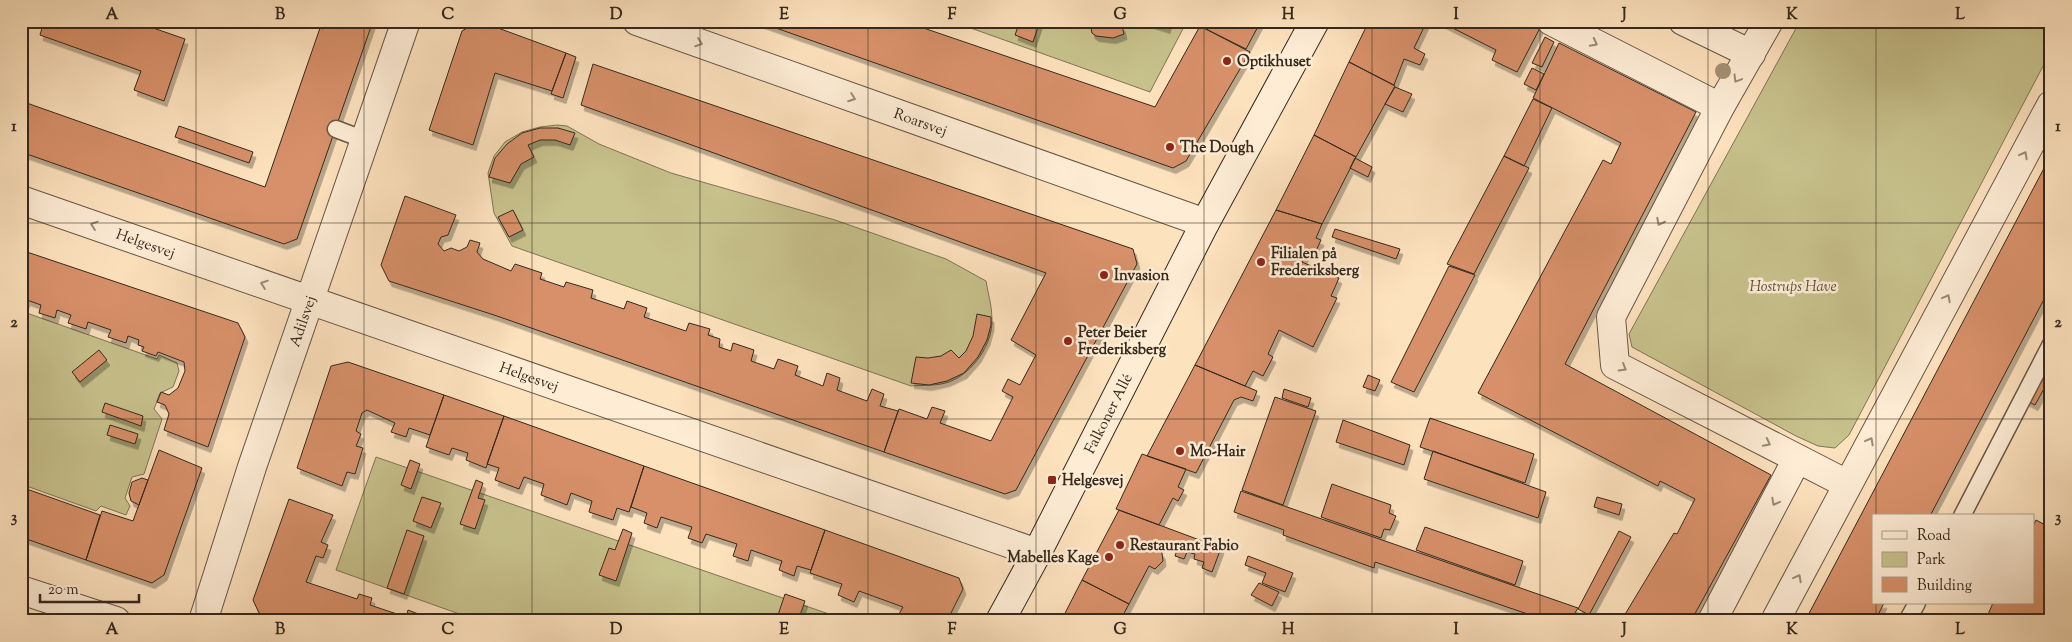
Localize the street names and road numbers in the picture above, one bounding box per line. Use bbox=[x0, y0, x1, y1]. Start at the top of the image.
street label: Roarsvej bbox=[891, 104, 950, 142]
street label: Helgesvej bbox=[113, 225, 178, 265]
street label: Adilsvej bbox=[285, 293, 322, 350]
street label: Helgesvej bbox=[496, 358, 561, 398]
street label: Falkoner Allé bbox=[1080, 370, 1139, 458]

